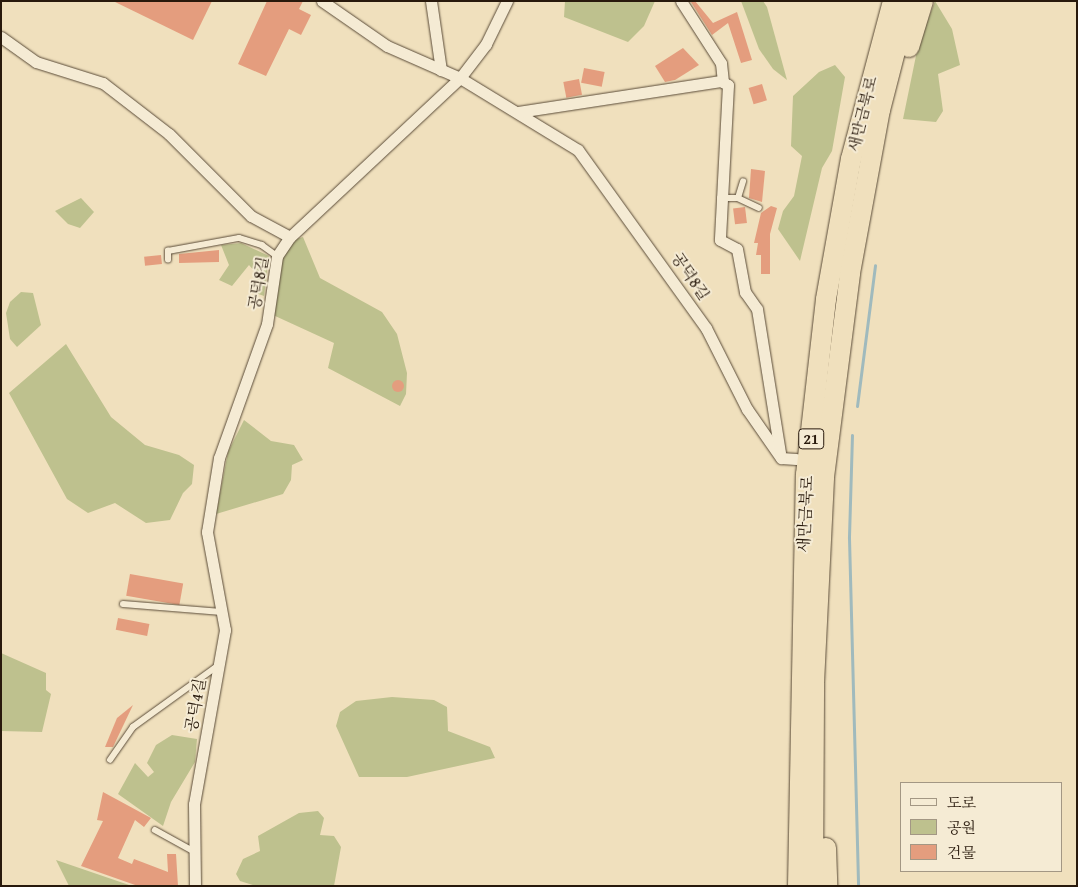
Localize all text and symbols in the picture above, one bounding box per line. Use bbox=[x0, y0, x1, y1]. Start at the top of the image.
street label: 새만금북로 bbox=[843, 74, 881, 154]
street label: 공덕8길 bbox=[668, 248, 714, 304]
street label: 공덕8길 bbox=[244, 255, 272, 311]
road number: 21 bbox=[797, 426, 825, 452]
street label: 새만금북로 bbox=[793, 475, 817, 553]
street label: 공덕4길 bbox=[181, 677, 209, 733]
legend bbox=[900, 782, 1063, 872]
text: 도로 bbox=[947, 792, 976, 813]
text: 공원 bbox=[947, 817, 976, 838]
text: 건물 bbox=[947, 842, 976, 863]

